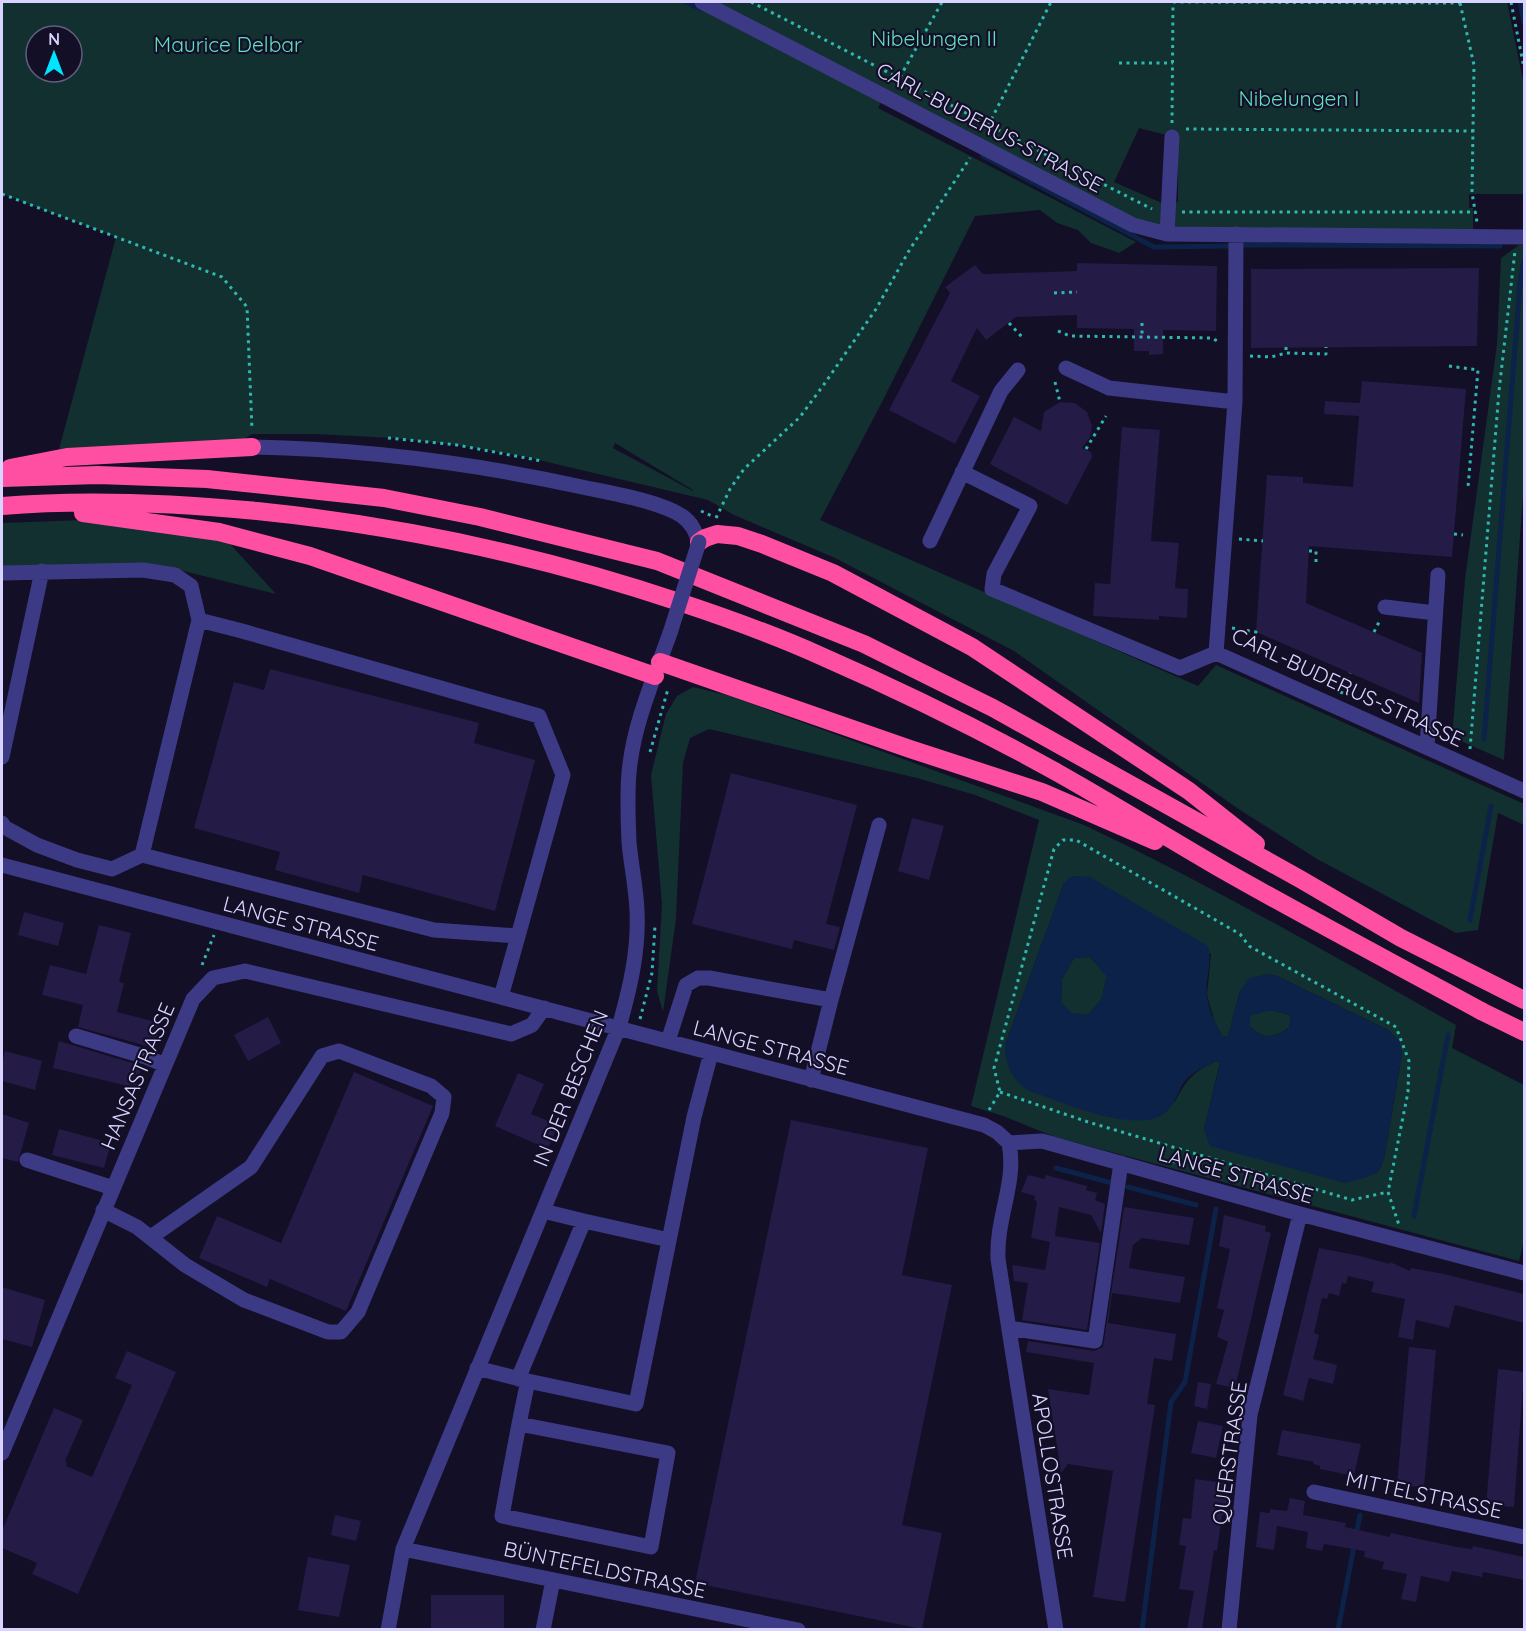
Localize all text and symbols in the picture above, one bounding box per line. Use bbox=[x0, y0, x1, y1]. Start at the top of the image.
north arrow bbox=[24, 24, 84, 84]
park label: Nibelungen II bbox=[871, 25, 997, 51]
text: N bbox=[48, 29, 60, 49]
park label: Maurice Delbar bbox=[154, 31, 302, 57]
street label: CARL-BUDERUS-STRASSE bbox=[872, 56, 1108, 198]
park label: Nibelungen I bbox=[1239, 85, 1359, 111]
street label: CARL-BUDERUS-STRASSE bbox=[1228, 622, 1468, 752]
street label: LANGE STRASSE bbox=[220, 890, 382, 956]
street label: HANSASTRASSE bbox=[94, 999, 180, 1153]
street label: IN DER BESCHEN bbox=[527, 1006, 613, 1170]
street label: LANGE STRASSE bbox=[690, 1014, 852, 1080]
street label: LANGE STRASSE bbox=[1156, 1139, 1316, 1209]
street label: QUERSTRASSE bbox=[1206, 1379, 1252, 1527]
street label: APOLLOSTRASSE bbox=[1027, 1391, 1079, 1561]
street label: MITTELSTRASSE bbox=[1343, 1465, 1505, 1523]
street label: BÜNTEFELDSTRASSE bbox=[501, 1535, 709, 1603]

